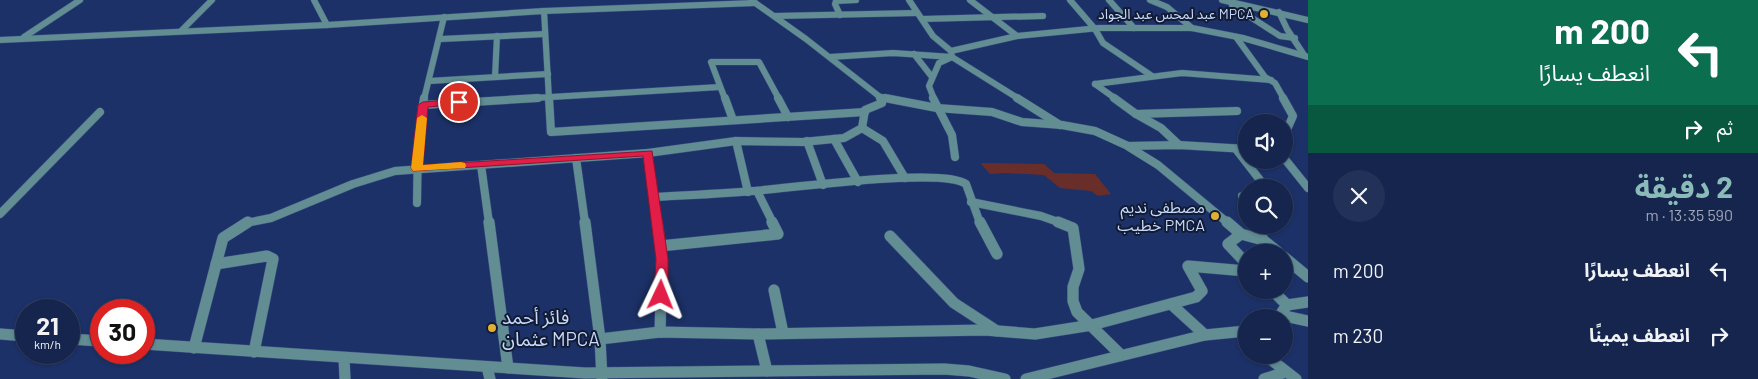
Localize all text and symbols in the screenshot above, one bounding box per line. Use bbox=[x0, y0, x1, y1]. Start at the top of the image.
place label: عبد لمحس عبد الجواد MPCA bbox=[1098, 5, 1254, 23]
marker: عبد لمحس عبد الجواد MPCA bbox=[1258, 8, 1270, 20]
text: 200 m bbox=[1554, 9, 1650, 51]
icon: left bbox=[1668, 20, 1733, 85]
text: انعطف يسارًا bbox=[1539, 59, 1650, 85]
pin bbox=[438, 81, 480, 123]
icon: arrive bbox=[445, 88, 473, 116]
map controls bbox=[1238, 114, 1293, 364]
button: sound bbox=[1238, 114, 1293, 169]
icon: right bbox=[1679, 115, 1707, 143]
text: ثم bbox=[1717, 116, 1733, 139]
text: 2 دقيقة bbox=[1635, 168, 1733, 204]
button: close bbox=[1333, 170, 1385, 222]
button: search bbox=[1238, 179, 1293, 234]
place label: مصطفى نديم خطيب PMCA bbox=[1117, 197, 1205, 234]
text: 590 m · 13:35 bbox=[1645, 205, 1733, 224]
marker: مصطفى نديم خطيب PMCA bbox=[1209, 210, 1221, 222]
button: + bbox=[1238, 244, 1293, 299]
icon: left bbox=[1705, 257, 1733, 285]
text: انعطف يسارًا bbox=[1584, 258, 1690, 281]
text: 200 m bbox=[1333, 259, 1384, 282]
position arrow bbox=[634, 268, 686, 320]
speed limit sign: 30 bbox=[90, 299, 155, 364]
place label: فائز أحمد عثمان MPCA bbox=[502, 305, 600, 350]
button: − bbox=[1238, 309, 1293, 364]
text: 21 bbox=[36, 310, 59, 340]
marker: فائز أحمد عثمان MPCA bbox=[486, 322, 498, 334]
icon: right bbox=[1705, 322, 1733, 350]
text: انعطف يمينًا bbox=[1589, 323, 1690, 346]
text: 230 m bbox=[1333, 324, 1383, 347]
text: km/h bbox=[34, 337, 61, 351]

